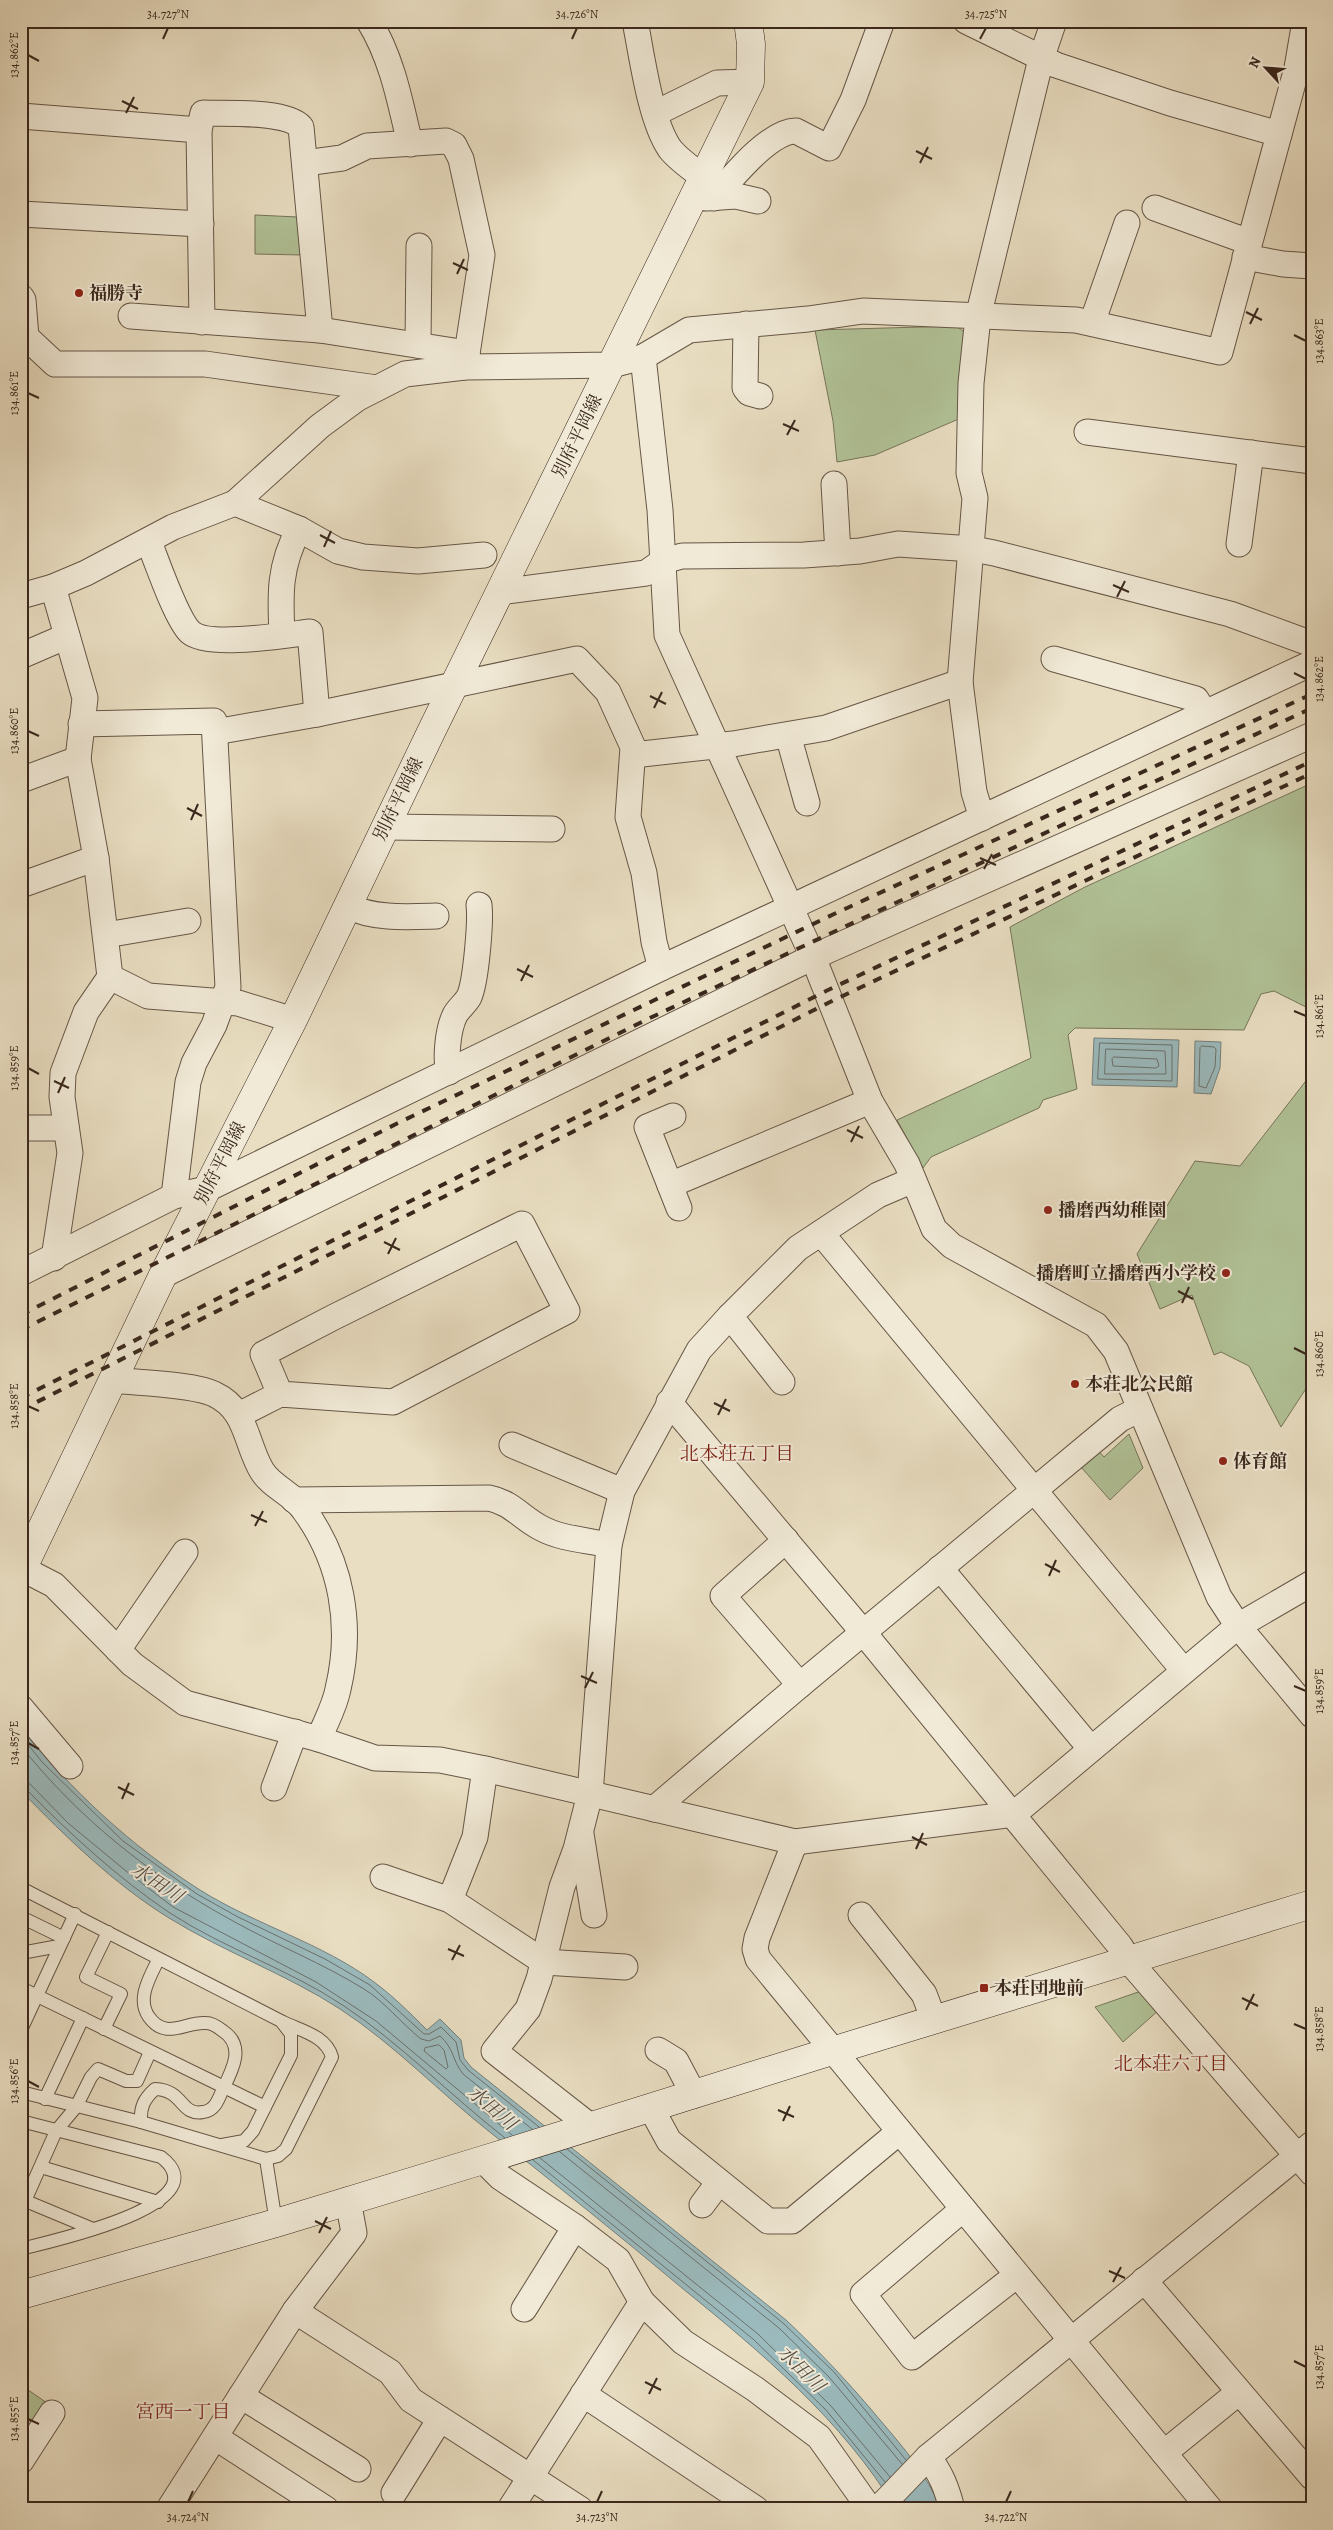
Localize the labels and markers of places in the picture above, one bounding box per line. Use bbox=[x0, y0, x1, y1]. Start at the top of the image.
place label: 福勝寺 bbox=[89, 281, 143, 305]
marker: 福勝寺 bbox=[73, 287, 85, 299]
place label: 播磨西幼稚園 bbox=[1058, 1198, 1166, 1222]
marker: 播磨西幼稚園 bbox=[1042, 1204, 1054, 1216]
place label: 播磨町立播磨西小学校 bbox=[1036, 1261, 1216, 1285]
marker: 播磨町立播磨西小学校 bbox=[1220, 1267, 1232, 1279]
place label: 本荘北公民館 bbox=[1085, 1372, 1193, 1396]
marker: 本荘北公民館 bbox=[1069, 1378, 1081, 1390]
place label: 体育館 bbox=[1233, 1449, 1287, 1473]
marker: 体育館 bbox=[1217, 1455, 1229, 1467]
place label: 本荘団地前 bbox=[994, 1976, 1084, 2000]
marker: 本荘団地前 bbox=[978, 1982, 990, 1994]

